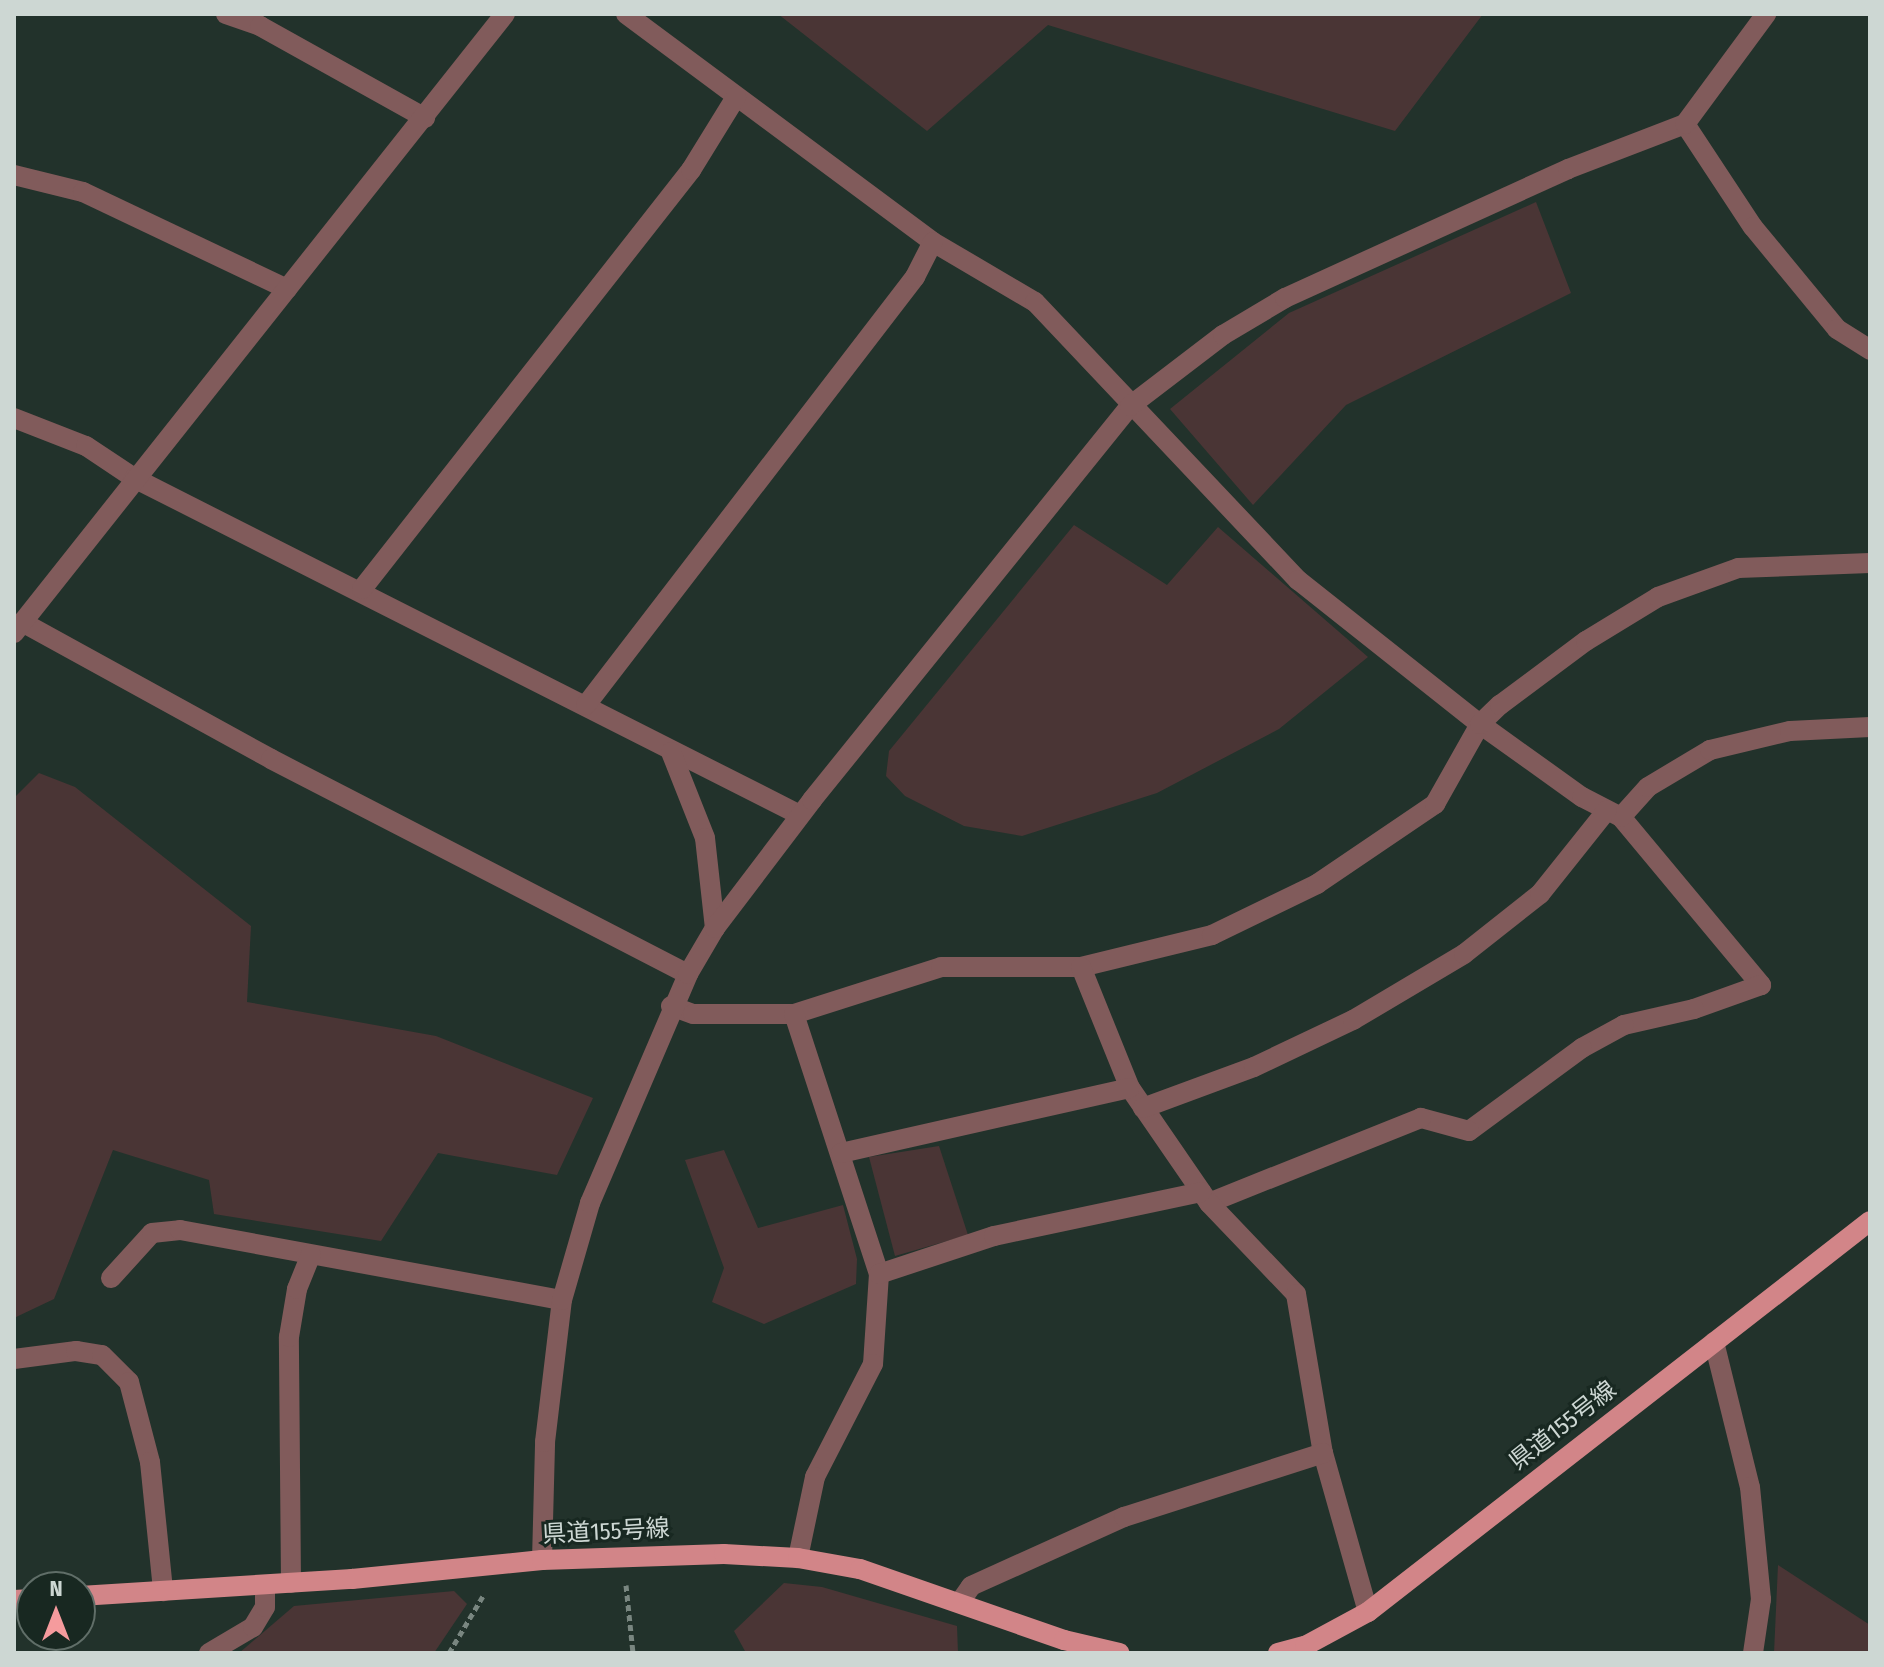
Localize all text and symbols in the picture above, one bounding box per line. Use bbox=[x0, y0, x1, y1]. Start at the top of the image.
street label: 県道155号線 bbox=[1504, 1375, 1622, 1477]
street label: 県道155号線 bbox=[542, 1514, 670, 1550]
north arrow bbox=[16, 1571, 96, 1651]
text: N bbox=[49, 1575, 63, 1602]

